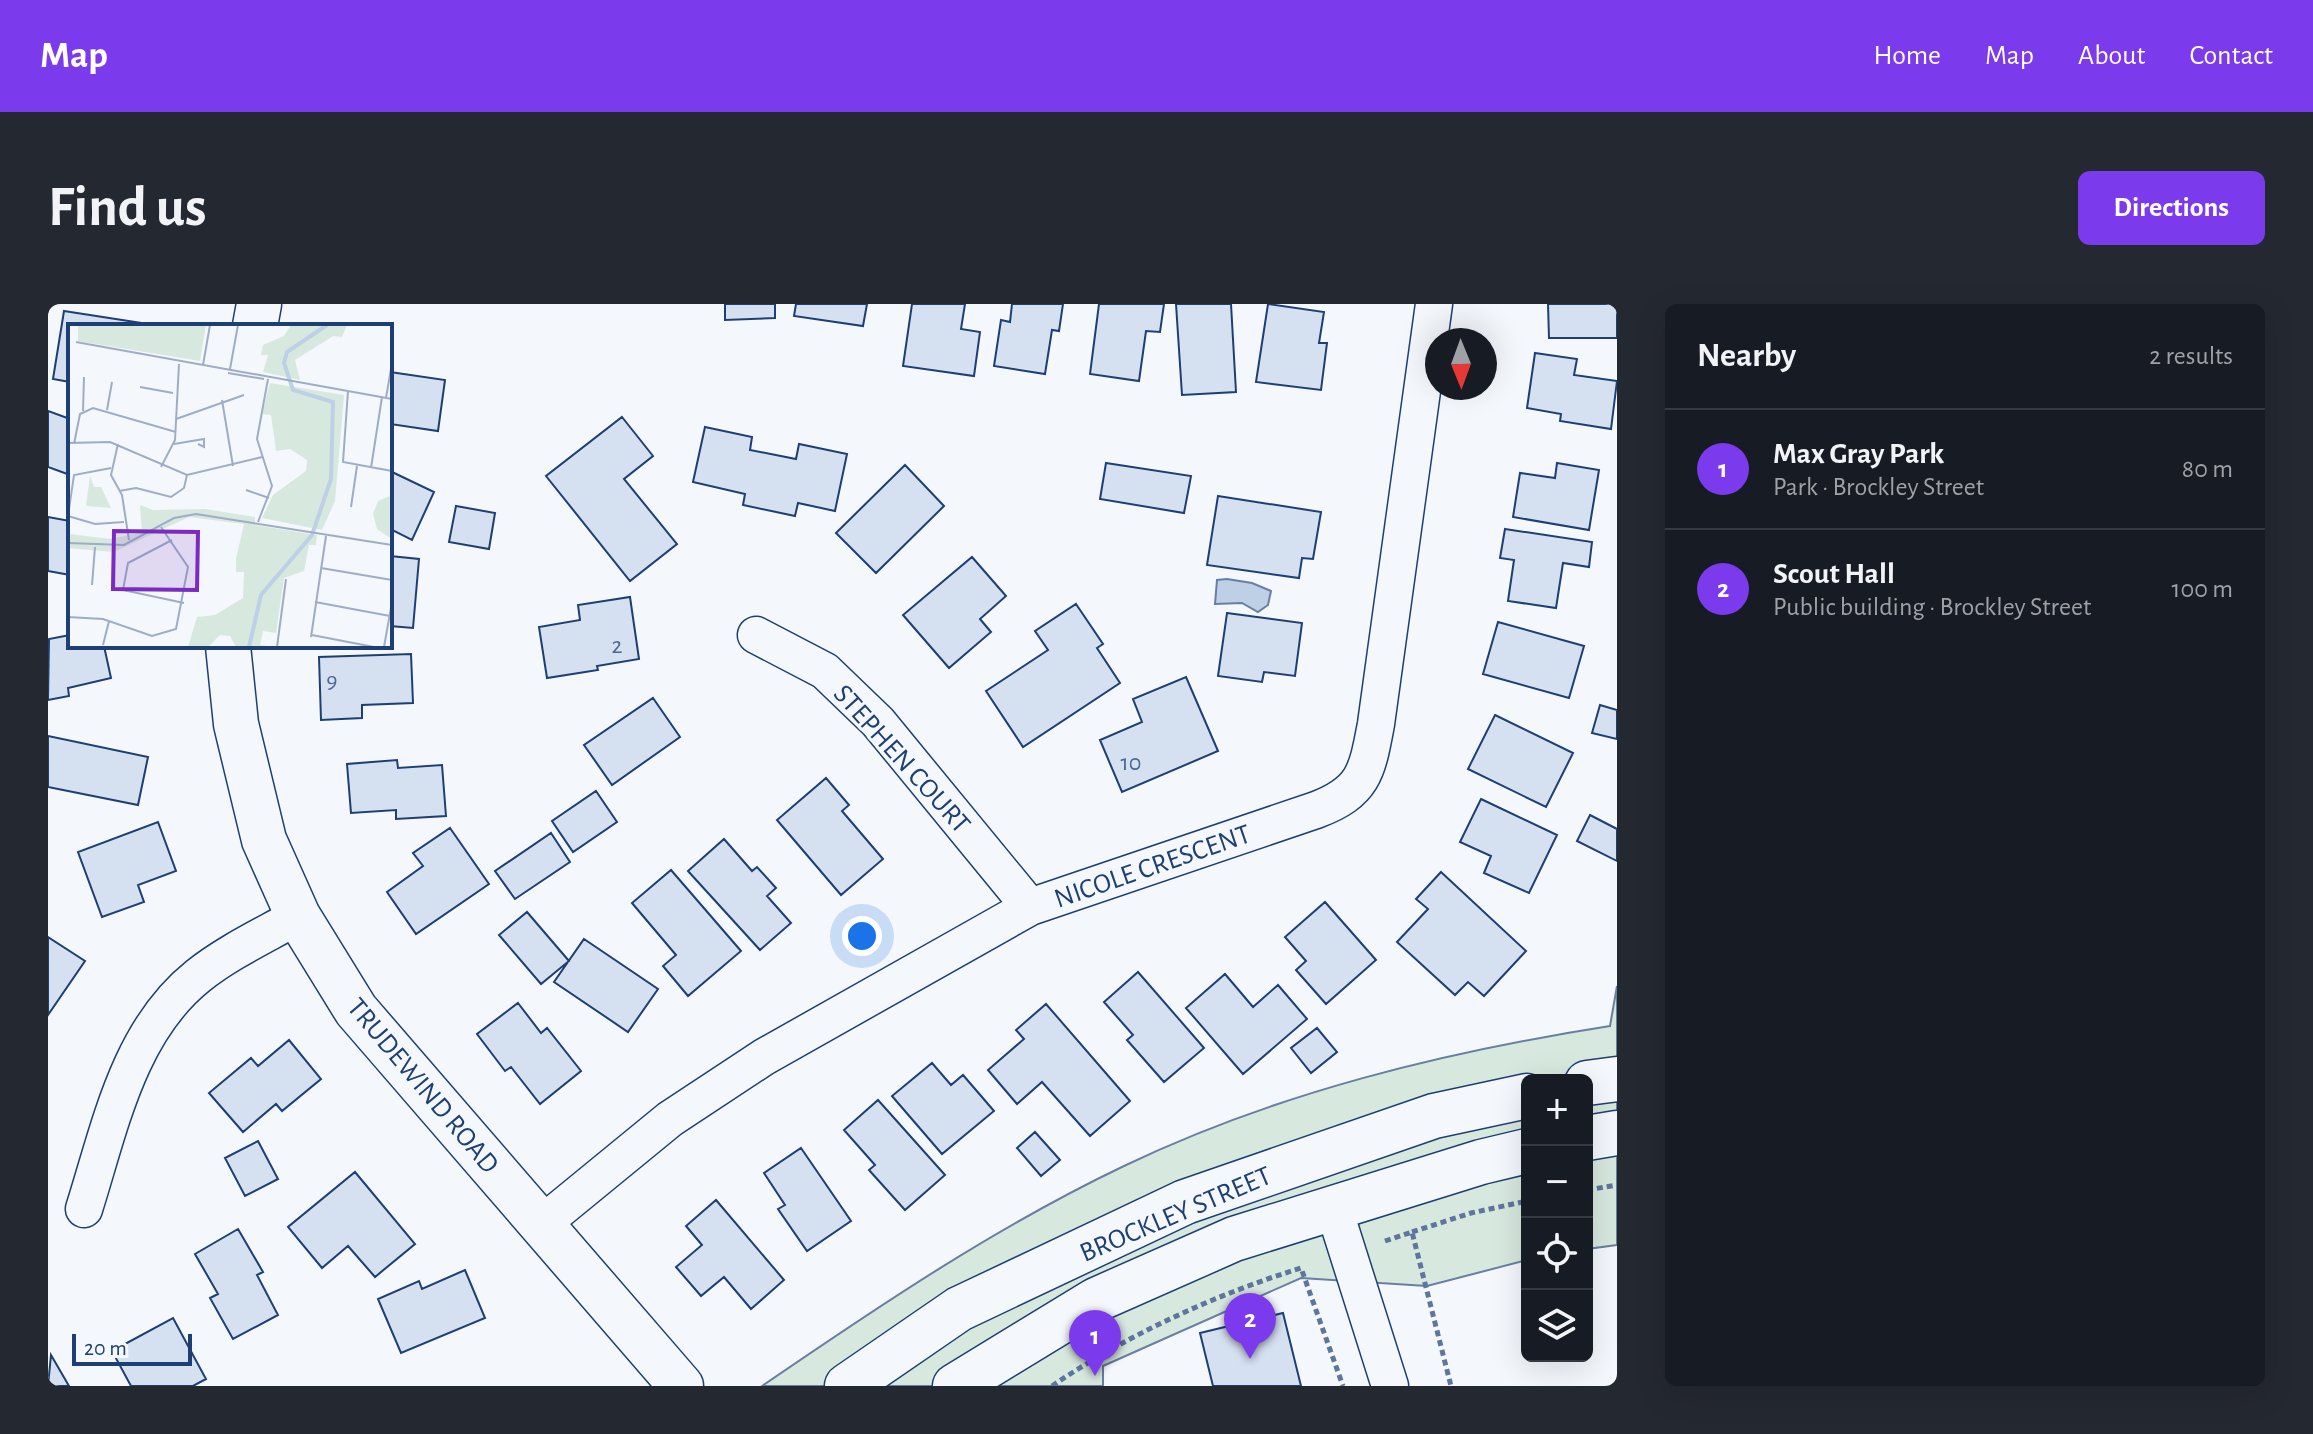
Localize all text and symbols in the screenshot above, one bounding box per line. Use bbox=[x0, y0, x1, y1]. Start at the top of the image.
text: Map bbox=[40, 37, 108, 75]
text: Home bbox=[1874, 42, 1941, 70]
text: Map bbox=[1985, 42, 2034, 70]
text: About bbox=[2078, 42, 2146, 70]
text: Contact bbox=[2190, 42, 2273, 70]
button: Directions bbox=[2078, 171, 2265, 245]
text: Find us bbox=[48, 180, 206, 236]
inset map bbox=[68, 324, 392, 648]
north arrow bbox=[1425, 328, 1497, 400]
text: Nearby bbox=[1697, 339, 1796, 373]
text: 2 results bbox=[2149, 343, 2233, 369]
text: Max Gray Park bbox=[1773, 439, 1944, 469]
text: 1 bbox=[1718, 456, 1728, 482]
text: 80 m bbox=[2182, 456, 2233, 482]
text: Park · Brockley Street bbox=[1773, 474, 1984, 500]
text: Scout Hall bbox=[1773, 559, 1895, 589]
text: 2 bbox=[1717, 576, 1729, 602]
text: 100 m bbox=[2172, 576, 2233, 602]
text: Public building · Brockley Street bbox=[1773, 594, 2091, 620]
house number: 2 bbox=[612, 634, 623, 658]
house number: 9 bbox=[326, 669, 338, 693]
street label: STEPHEN COURT bbox=[828, 680, 975, 839]
house number: 10 bbox=[1121, 751, 1141, 775]
street label: NICOLE CRESCENT bbox=[1051, 820, 1255, 914]
your location bbox=[842, 916, 882, 956]
street label: TRUDEWIND ROAD bbox=[341, 993, 504, 1179]
map controls bbox=[1521, 1074, 1593, 1362]
button: + bbox=[1521, 1074, 1593, 1146]
button: − bbox=[1521, 1146, 1593, 1218]
street label: BROCKLEY STREET bbox=[1076, 1162, 1276, 1268]
button: locate bbox=[1521, 1218, 1593, 1290]
button: layers bbox=[1521, 1290, 1593, 1362]
pin: 2 bbox=[1224, 1293, 1276, 1359]
pin: 1 bbox=[1069, 1310, 1121, 1376]
scale bar bbox=[72, 1330, 192, 1366]
text: 20 m bbox=[84, 1337, 127, 1359]

